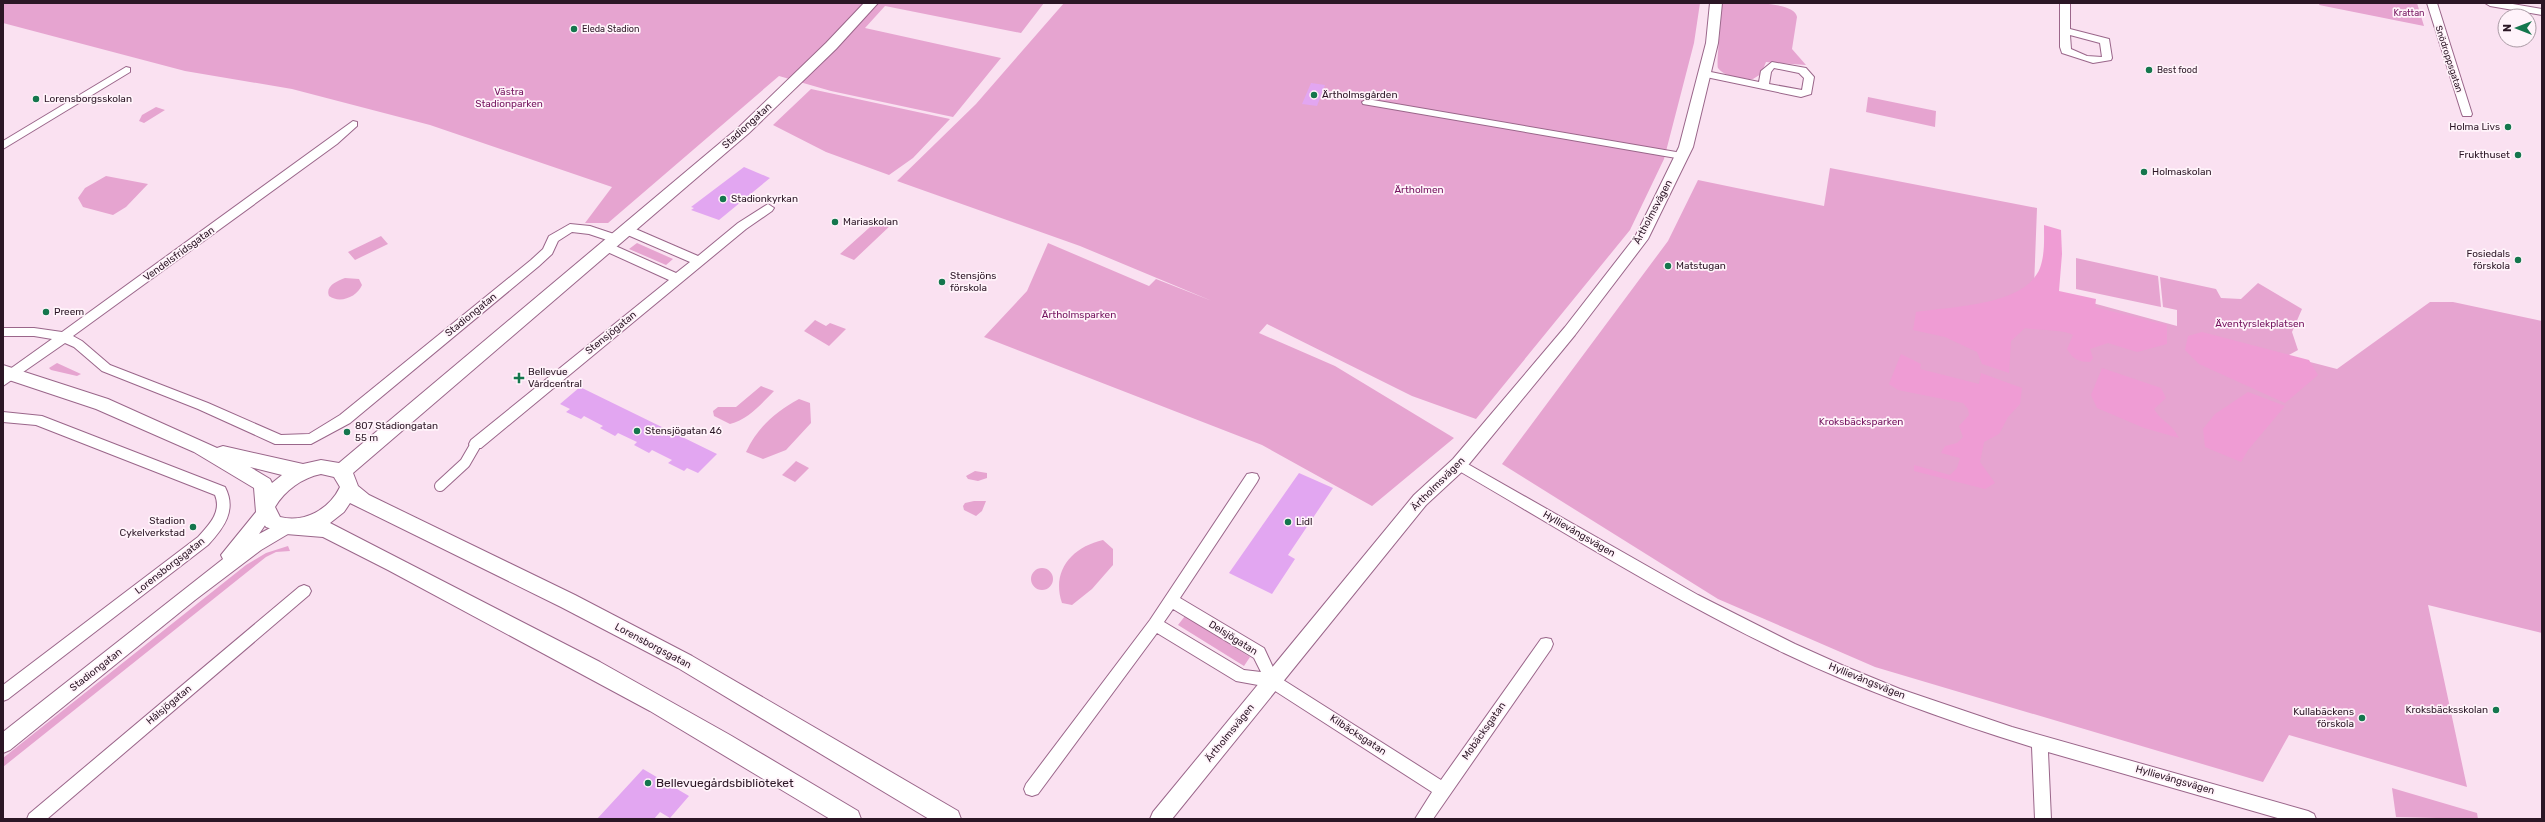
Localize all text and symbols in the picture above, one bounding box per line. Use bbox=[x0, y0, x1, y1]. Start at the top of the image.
park label: Krattan bbox=[2393, 8, 2425, 18]
north arrow bbox=[2497, 8, 2537, 48]
marker: Eleda Stadion bbox=[569, 24, 579, 34]
place label: Eleda Stadion bbox=[582, 24, 639, 34]
street label: Snödroppsgatan bbox=[2433, 24, 2465, 94]
text: N bbox=[2501, 24, 2514, 32]
marker: Best food bbox=[2144, 65, 2154, 75]
place label: Best food bbox=[2157, 65, 2197, 75]
park label: Västra Stadionparken bbox=[475, 86, 543, 110]
place label: Ärtholmsgården bbox=[1322, 89, 1397, 101]
marker: Ärtholmsgården bbox=[1309, 90, 1319, 100]
place label: Lorensborgsskolan bbox=[44, 93, 132, 105]
marker: Lorensborgsskolan bbox=[31, 94, 41, 104]
street label: Stadiongatan bbox=[720, 101, 774, 151]
place label: Holma Livs bbox=[2449, 121, 2500, 133]
marker: Holma Livs bbox=[2503, 122, 2513, 132]
place label: Frukthuset bbox=[2459, 149, 2510, 161]
marker: Frukthuset bbox=[2513, 150, 2523, 160]
place label: Holmaskolan bbox=[2152, 166, 2212, 178]
marker: Holmaskolan bbox=[2139, 167, 2149, 177]
street label: Ärtholmsvägen bbox=[1631, 178, 1675, 246]
park label: Ärtholmen bbox=[1394, 184, 1444, 196]
place label: Stadionkyrkan bbox=[731, 193, 798, 205]
marker: Stadionkyrkan bbox=[718, 194, 728, 204]
place label: Mariaskolan bbox=[843, 216, 898, 228]
marker: Mariaskolan bbox=[830, 217, 840, 227]
street label: Vendelsfridsgatan bbox=[141, 224, 217, 284]
place label: Fosiedals förskola bbox=[2466, 248, 2510, 272]
marker: Fosiedals förskola bbox=[2513, 255, 2523, 265]
place label: Matstugan bbox=[1676, 260, 1726, 272]
marker: Matstugan bbox=[1663, 261, 1673, 271]
place label: Stensjöns förskola bbox=[950, 270, 996, 294]
marker: Stensjöns förskola bbox=[937, 277, 947, 287]
street label: Stadiongatan bbox=[443, 291, 499, 339]
place label: Preem bbox=[54, 306, 84, 318]
marker: Preem bbox=[41, 307, 51, 317]
street label: Stensjögatan bbox=[583, 309, 639, 357]
park label: Ärtholmsparken bbox=[1042, 309, 1116, 321]
park label: Äventyrslekplatsen bbox=[2215, 318, 2305, 330]
place label: Bellevue Vårdcentral bbox=[528, 366, 582, 390]
marker: Bellevue Vårdcentral bbox=[513, 372, 525, 384]
park label: Kroksbäcksparken bbox=[1819, 416, 1903, 428]
place label: 807 Stadiongatan 55 m bbox=[355, 420, 438, 444]
place label: Stensjögatan 46 bbox=[645, 425, 722, 437]
marker: Stensjögatan 46 bbox=[632, 426, 642, 436]
marker: 807 Stadiongatan 55 m bbox=[342, 427, 352, 437]
street label: Ärtholmsvägen bbox=[1409, 455, 1467, 513]
street label: Hyllievångsvägen bbox=[1541, 508, 1617, 560]
place label: Stadion Cykelverkstad bbox=[120, 515, 185, 539]
place label: Lidl bbox=[1296, 516, 1312, 528]
marker: Lidl bbox=[1283, 517, 1293, 527]
marker: Stadion Cykelverkstad bbox=[188, 522, 198, 532]
street label: Lorensborgsgatan bbox=[133, 535, 207, 597]
street label: Delsjögatan bbox=[1206, 618, 1260, 658]
street label: Lorensborgsgatan bbox=[613, 621, 693, 671]
street label: Stadiongatan bbox=[68, 646, 124, 694]
street label: Hyllievångsvägen bbox=[1827, 660, 1907, 702]
street label: Hålsjögatan bbox=[144, 683, 194, 727]
street label: Mobäcksgatan bbox=[1460, 700, 1508, 762]
street label: Ärtholmsvägen bbox=[1203, 702, 1257, 764]
place label: Kroksbäcksskolan bbox=[2405, 704, 2488, 716]
marker: Kroksbäcksskolan bbox=[2491, 705, 2501, 715]
place label: Kullabäckens förskola bbox=[2293, 706, 2354, 730]
street label: Kilbäcksgatan bbox=[1327, 712, 1389, 758]
marker: Kullabäckens förskola bbox=[2357, 713, 2367, 723]
street label: Hyllievångsvägen bbox=[2134, 763, 2216, 797]
place label: Bellevuegårdsbiblioteket bbox=[656, 776, 794, 790]
marker: Bellevuegårdsbiblioteket bbox=[643, 778, 653, 788]

